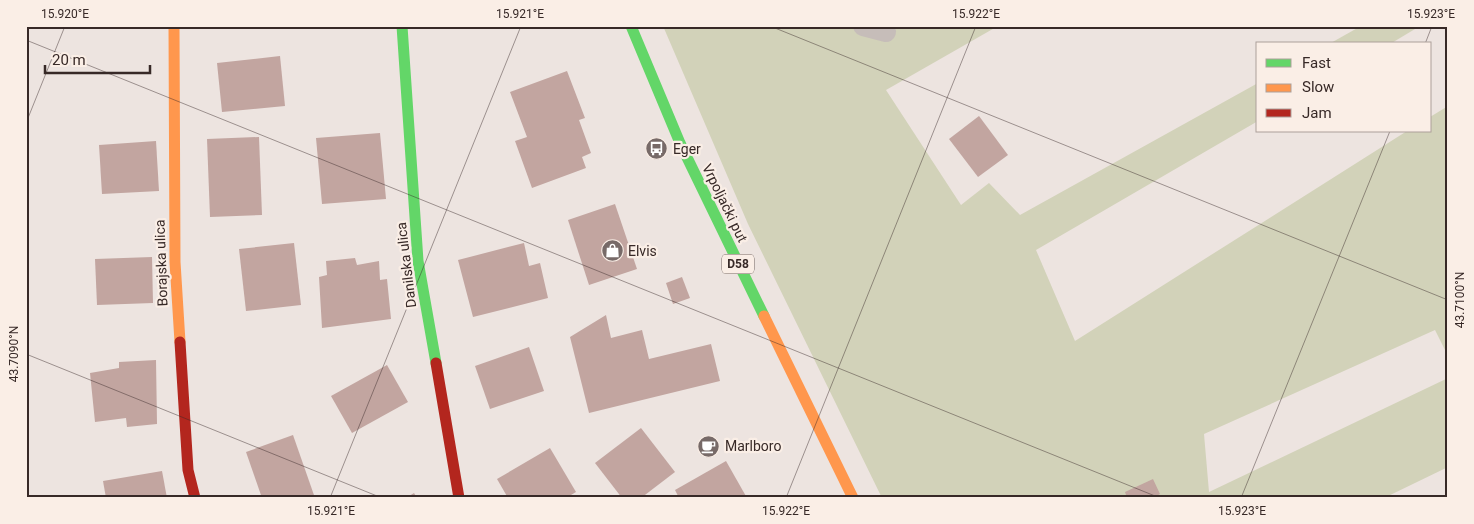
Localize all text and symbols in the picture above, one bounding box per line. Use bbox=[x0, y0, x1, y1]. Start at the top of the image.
text: 15.920°E bbox=[41, 7, 89, 21]
text: 15.921°E bbox=[496, 7, 544, 21]
text: 15.922°E bbox=[952, 7, 1000, 21]
text: 15.923°E bbox=[1407, 7, 1455, 21]
scale bar bbox=[45, 42, 150, 74]
legend bbox=[1256, 42, 1432, 132]
text: 20 m bbox=[52, 51, 86, 69]
text: Fast bbox=[1302, 54, 1331, 72]
text: Slow bbox=[1302, 78, 1334, 96]
text: Jam bbox=[1302, 104, 1332, 122]
bus stop icon: Eger bbox=[645, 137, 669, 161]
place label: Eger bbox=[673, 141, 701, 157]
street label: Vrpoljački put bbox=[699, 161, 751, 245]
street label: Borajska ulica bbox=[151, 219, 171, 307]
street label: Danilska ulica bbox=[393, 221, 419, 309]
shop icon: Elvis bbox=[600, 239, 624, 263]
place label: Elvis bbox=[628, 243, 657, 259]
road number: D58 bbox=[722, 254, 754, 274]
text: 43.7100°N bbox=[1453, 272, 1467, 328]
text: 43.7090°N bbox=[7, 326, 21, 382]
cafe icon: Marlboro bbox=[697, 434, 721, 458]
place label: Marlboro bbox=[725, 438, 781, 454]
text: 15.921°E bbox=[307, 504, 355, 518]
text: 15.922°E bbox=[762, 504, 810, 518]
text: 15.923°E bbox=[1218, 504, 1266, 518]

